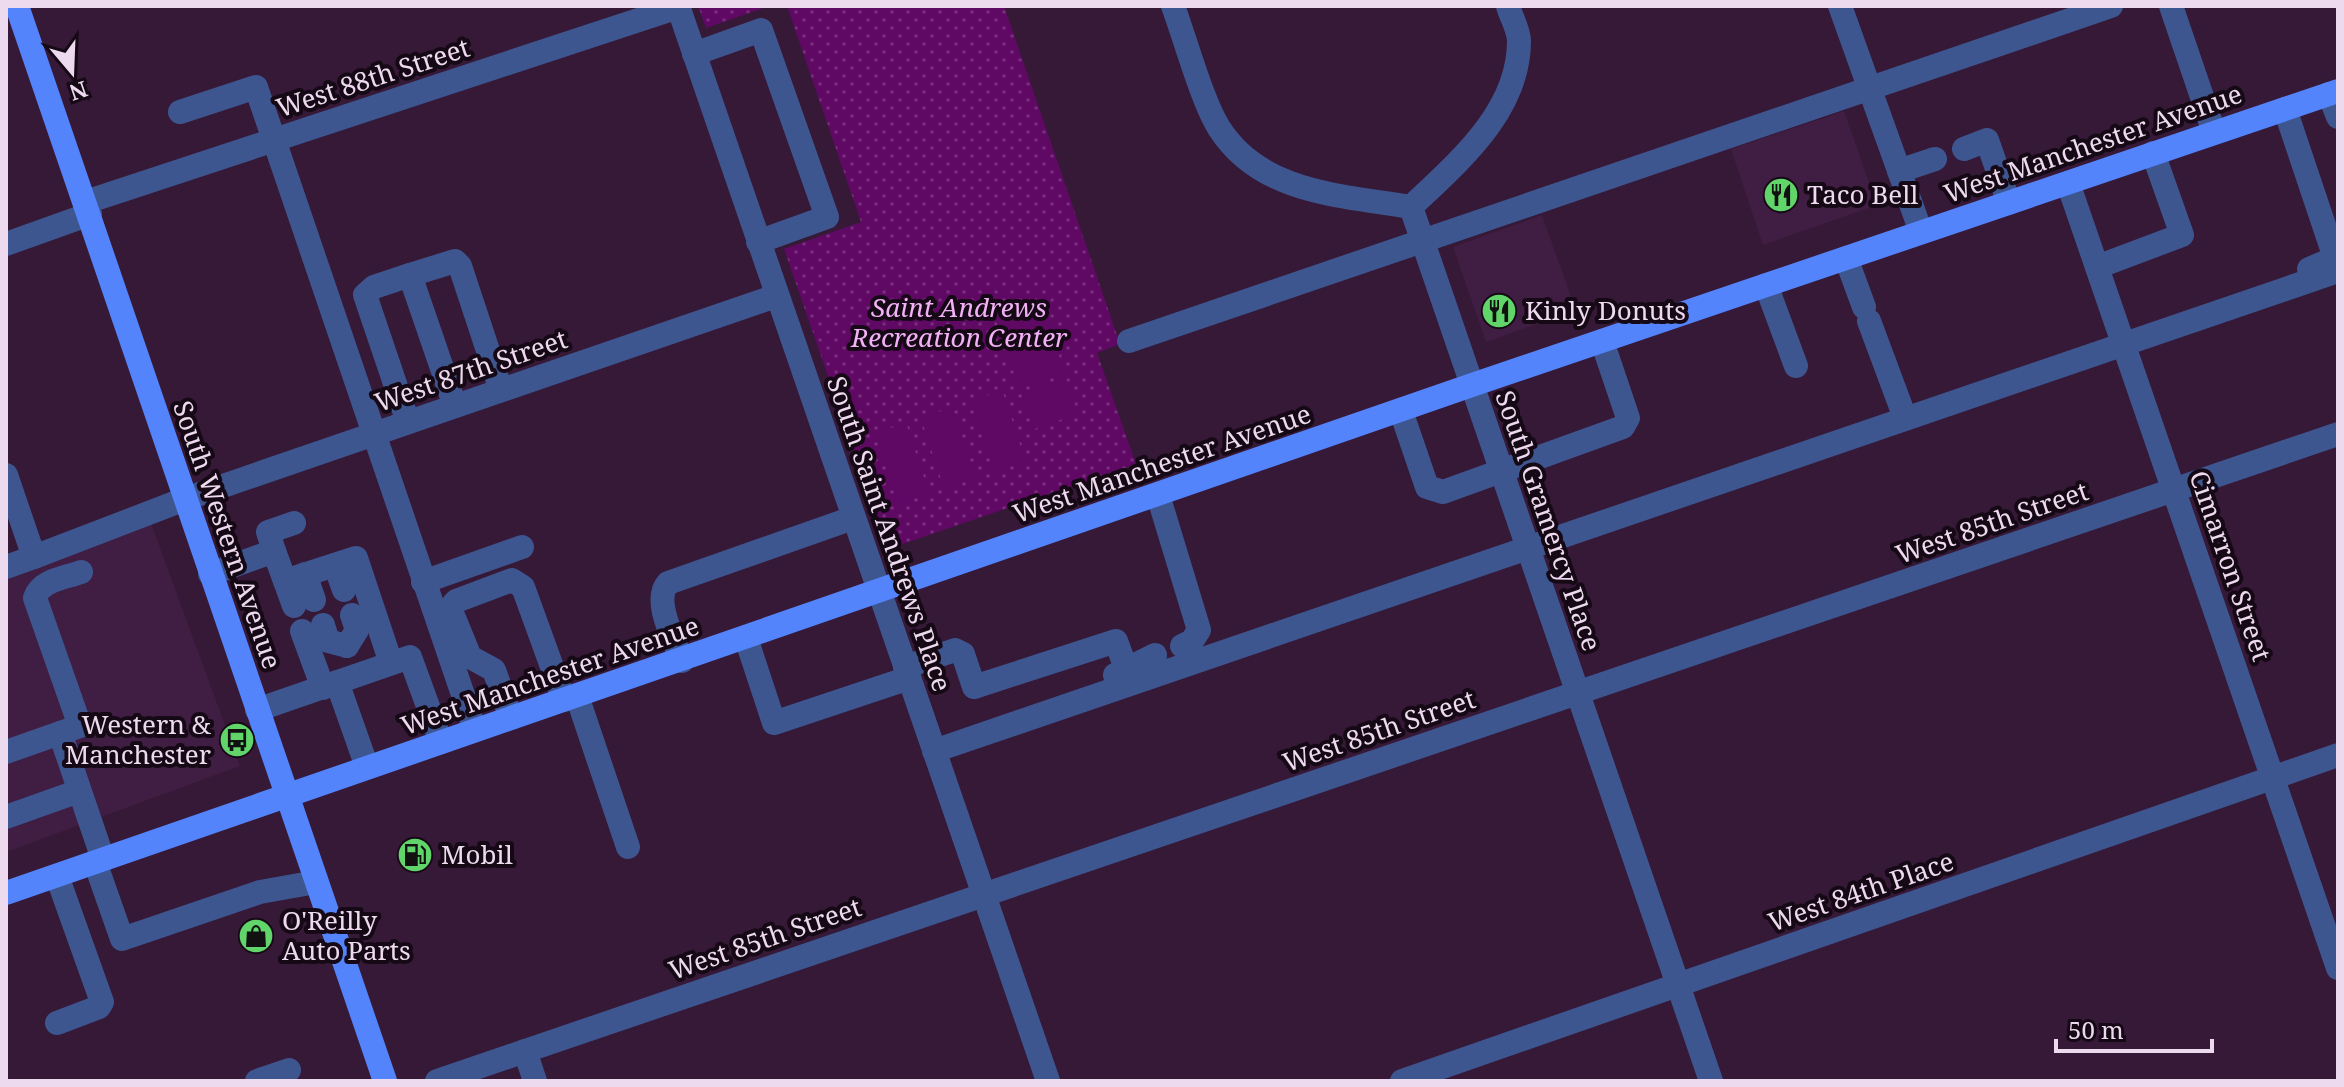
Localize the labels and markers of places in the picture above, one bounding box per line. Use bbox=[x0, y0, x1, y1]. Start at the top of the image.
restaurant icon: Taco Bell bbox=[1762, 176, 1800, 214]
place label: Taco Bell bbox=[1807, 176, 1918, 212]
restaurant icon: Kinly Donuts bbox=[1480, 292, 1518, 330]
place label: Kinly Donuts bbox=[1525, 292, 1686, 328]
place label: Western & Manchester bbox=[65, 706, 212, 772]
bus stop icon: Western & Manchester bbox=[218, 721, 256, 759]
fuel station icon: Mobil bbox=[396, 836, 434, 874]
place label: Mobil bbox=[441, 836, 513, 872]
place label: O'Reilly Auto Parts bbox=[282, 902, 411, 968]
shop icon: O'Reilly Auto Parts bbox=[237, 917, 275, 955]

